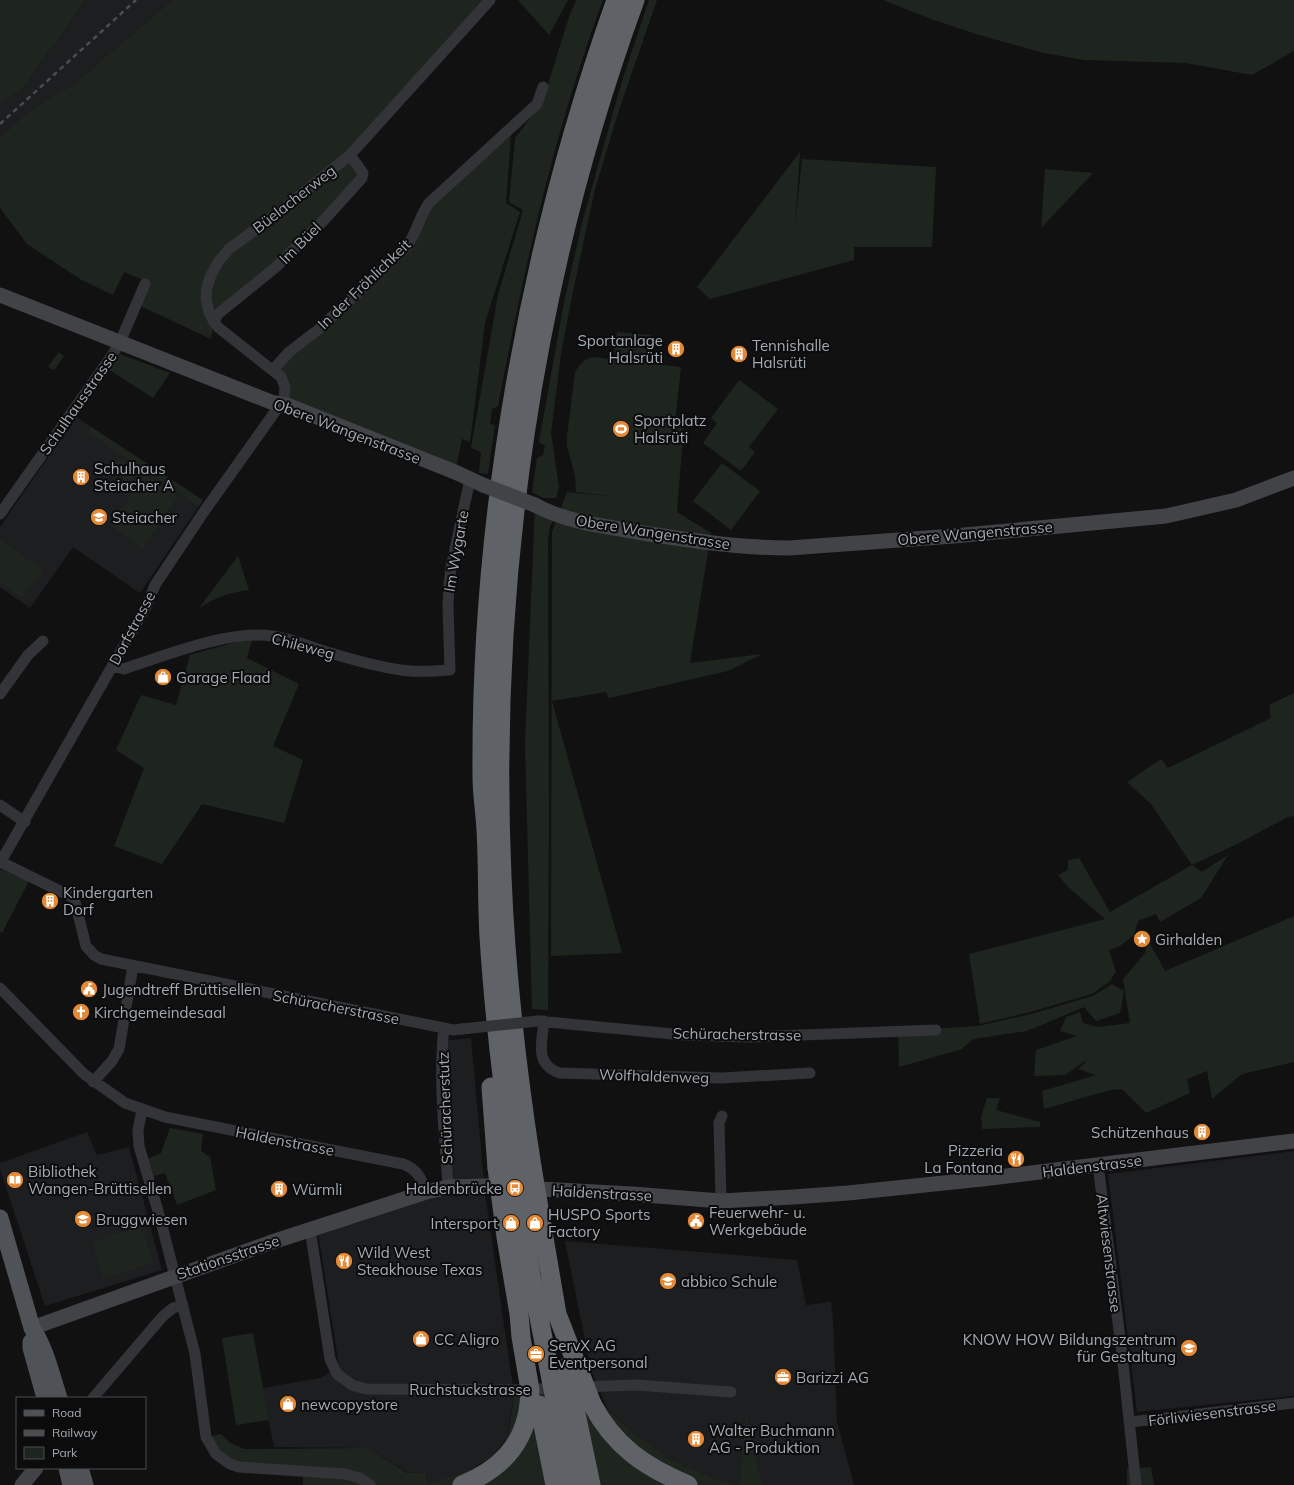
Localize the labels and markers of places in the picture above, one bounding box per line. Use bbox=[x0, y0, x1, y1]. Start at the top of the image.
place label: Sportanlage Halsrüti bbox=[577, 331, 663, 367]
place label: Tennishalle Halsrüti bbox=[752, 336, 830, 372]
building icon: Sportanlage Halsrüti bbox=[666, 339, 686, 359]
building icon: Tennishalle Halsrüti bbox=[729, 344, 749, 364]
place label: Sportplatz Halsrüti bbox=[634, 411, 707, 447]
sports icon: Sportplatz Halsrüti bbox=[611, 419, 631, 439]
place label: Schulhaus Steiacher A bbox=[94, 459, 174, 495]
building icon: Schulhaus Steiacher A bbox=[71, 467, 91, 487]
school or university icon: Steiacher bbox=[89, 507, 109, 527]
place label: Steiacher bbox=[112, 508, 178, 527]
shop icon: Garage Flaad bbox=[153, 667, 173, 687]
place label: Garage Flaad bbox=[176, 668, 270, 687]
place label: Kindergarten Dorf bbox=[63, 883, 153, 919]
building icon: Kindergarten Dorf bbox=[40, 891, 60, 911]
place icon: Girhalden bbox=[1132, 929, 1152, 949]
place label: Girhalden bbox=[1155, 930, 1222, 949]
public building icon: Jugendtreff Brüttisellen bbox=[79, 979, 99, 999]
place label: Jugendtreff Brüttisellen bbox=[102, 980, 261, 999]
church icon: Kirchgemeindesaal bbox=[71, 1002, 91, 1022]
place label: Kirchgemeindesaal bbox=[94, 1003, 226, 1022]
building icon: Schützenhaus bbox=[1192, 1122, 1212, 1142]
place label: Schützenhaus bbox=[1091, 1123, 1189, 1142]
place label: Pizzeria La Fontana bbox=[924, 1141, 1003, 1177]
restaurant icon: Pizzeria La Fontana bbox=[1006, 1149, 1026, 1169]
place label: Bibliothek Wangen-Brüttisellen bbox=[28, 1162, 172, 1198]
library icon: Bibliothek Wangen-Brüttisellen bbox=[5, 1170, 25, 1190]
bus stop icon: Haldenbrücke bbox=[505, 1178, 525, 1198]
building icon: Würmli bbox=[269, 1179, 289, 1199]
place label: Haldenbrücke bbox=[406, 1179, 502, 1198]
place label: Würmli bbox=[292, 1180, 342, 1199]
place label: Feuerwehr- u. Werkgebäude bbox=[709, 1203, 807, 1239]
place label: HUSPO Sports Factory bbox=[548, 1205, 650, 1241]
school or university icon: Bruggwiesen bbox=[73, 1209, 93, 1229]
place label: Bruggwiesen bbox=[96, 1210, 188, 1229]
public building icon: Feuerwehr- u. Werkgebäude bbox=[686, 1211, 706, 1231]
shop icon: Intersport bbox=[501, 1213, 521, 1233]
shop icon: HUSPO Sports Factory bbox=[525, 1213, 545, 1233]
place label: Intersport bbox=[431, 1214, 498, 1233]
place label: Wild West Steakhouse Texas bbox=[357, 1243, 482, 1279]
restaurant icon: Wild West Steakhouse Texas bbox=[334, 1251, 354, 1271]
school or university icon: abbico Schule bbox=[658, 1271, 678, 1291]
place label: abbico Schule bbox=[681, 1272, 777, 1291]
shop icon: CC Aligro bbox=[411, 1329, 431, 1349]
place label: CC Aligro bbox=[434, 1330, 499, 1349]
place label: KNOW HOW Bildungszentrum für Gestaltung bbox=[963, 1330, 1176, 1366]
place label: ServX AG Eventpersonal bbox=[549, 1336, 648, 1372]
school or university icon: KNOW HOW Bildungszentrum für Gestaltung bbox=[1179, 1338, 1199, 1358]
office icon: ServX AG Eventpersonal bbox=[526, 1344, 546, 1364]
office icon: Barizzi AG bbox=[773, 1367, 793, 1387]
place label: Barizzi AG bbox=[796, 1368, 869, 1387]
shop icon: newcopystore bbox=[278, 1394, 298, 1414]
place label: newcopystore bbox=[301, 1395, 398, 1414]
place label: Walter Buchmann AG - Produktion bbox=[709, 1421, 835, 1457]
building icon: Walter Buchmann AG - Produktion bbox=[686, 1429, 706, 1449]

